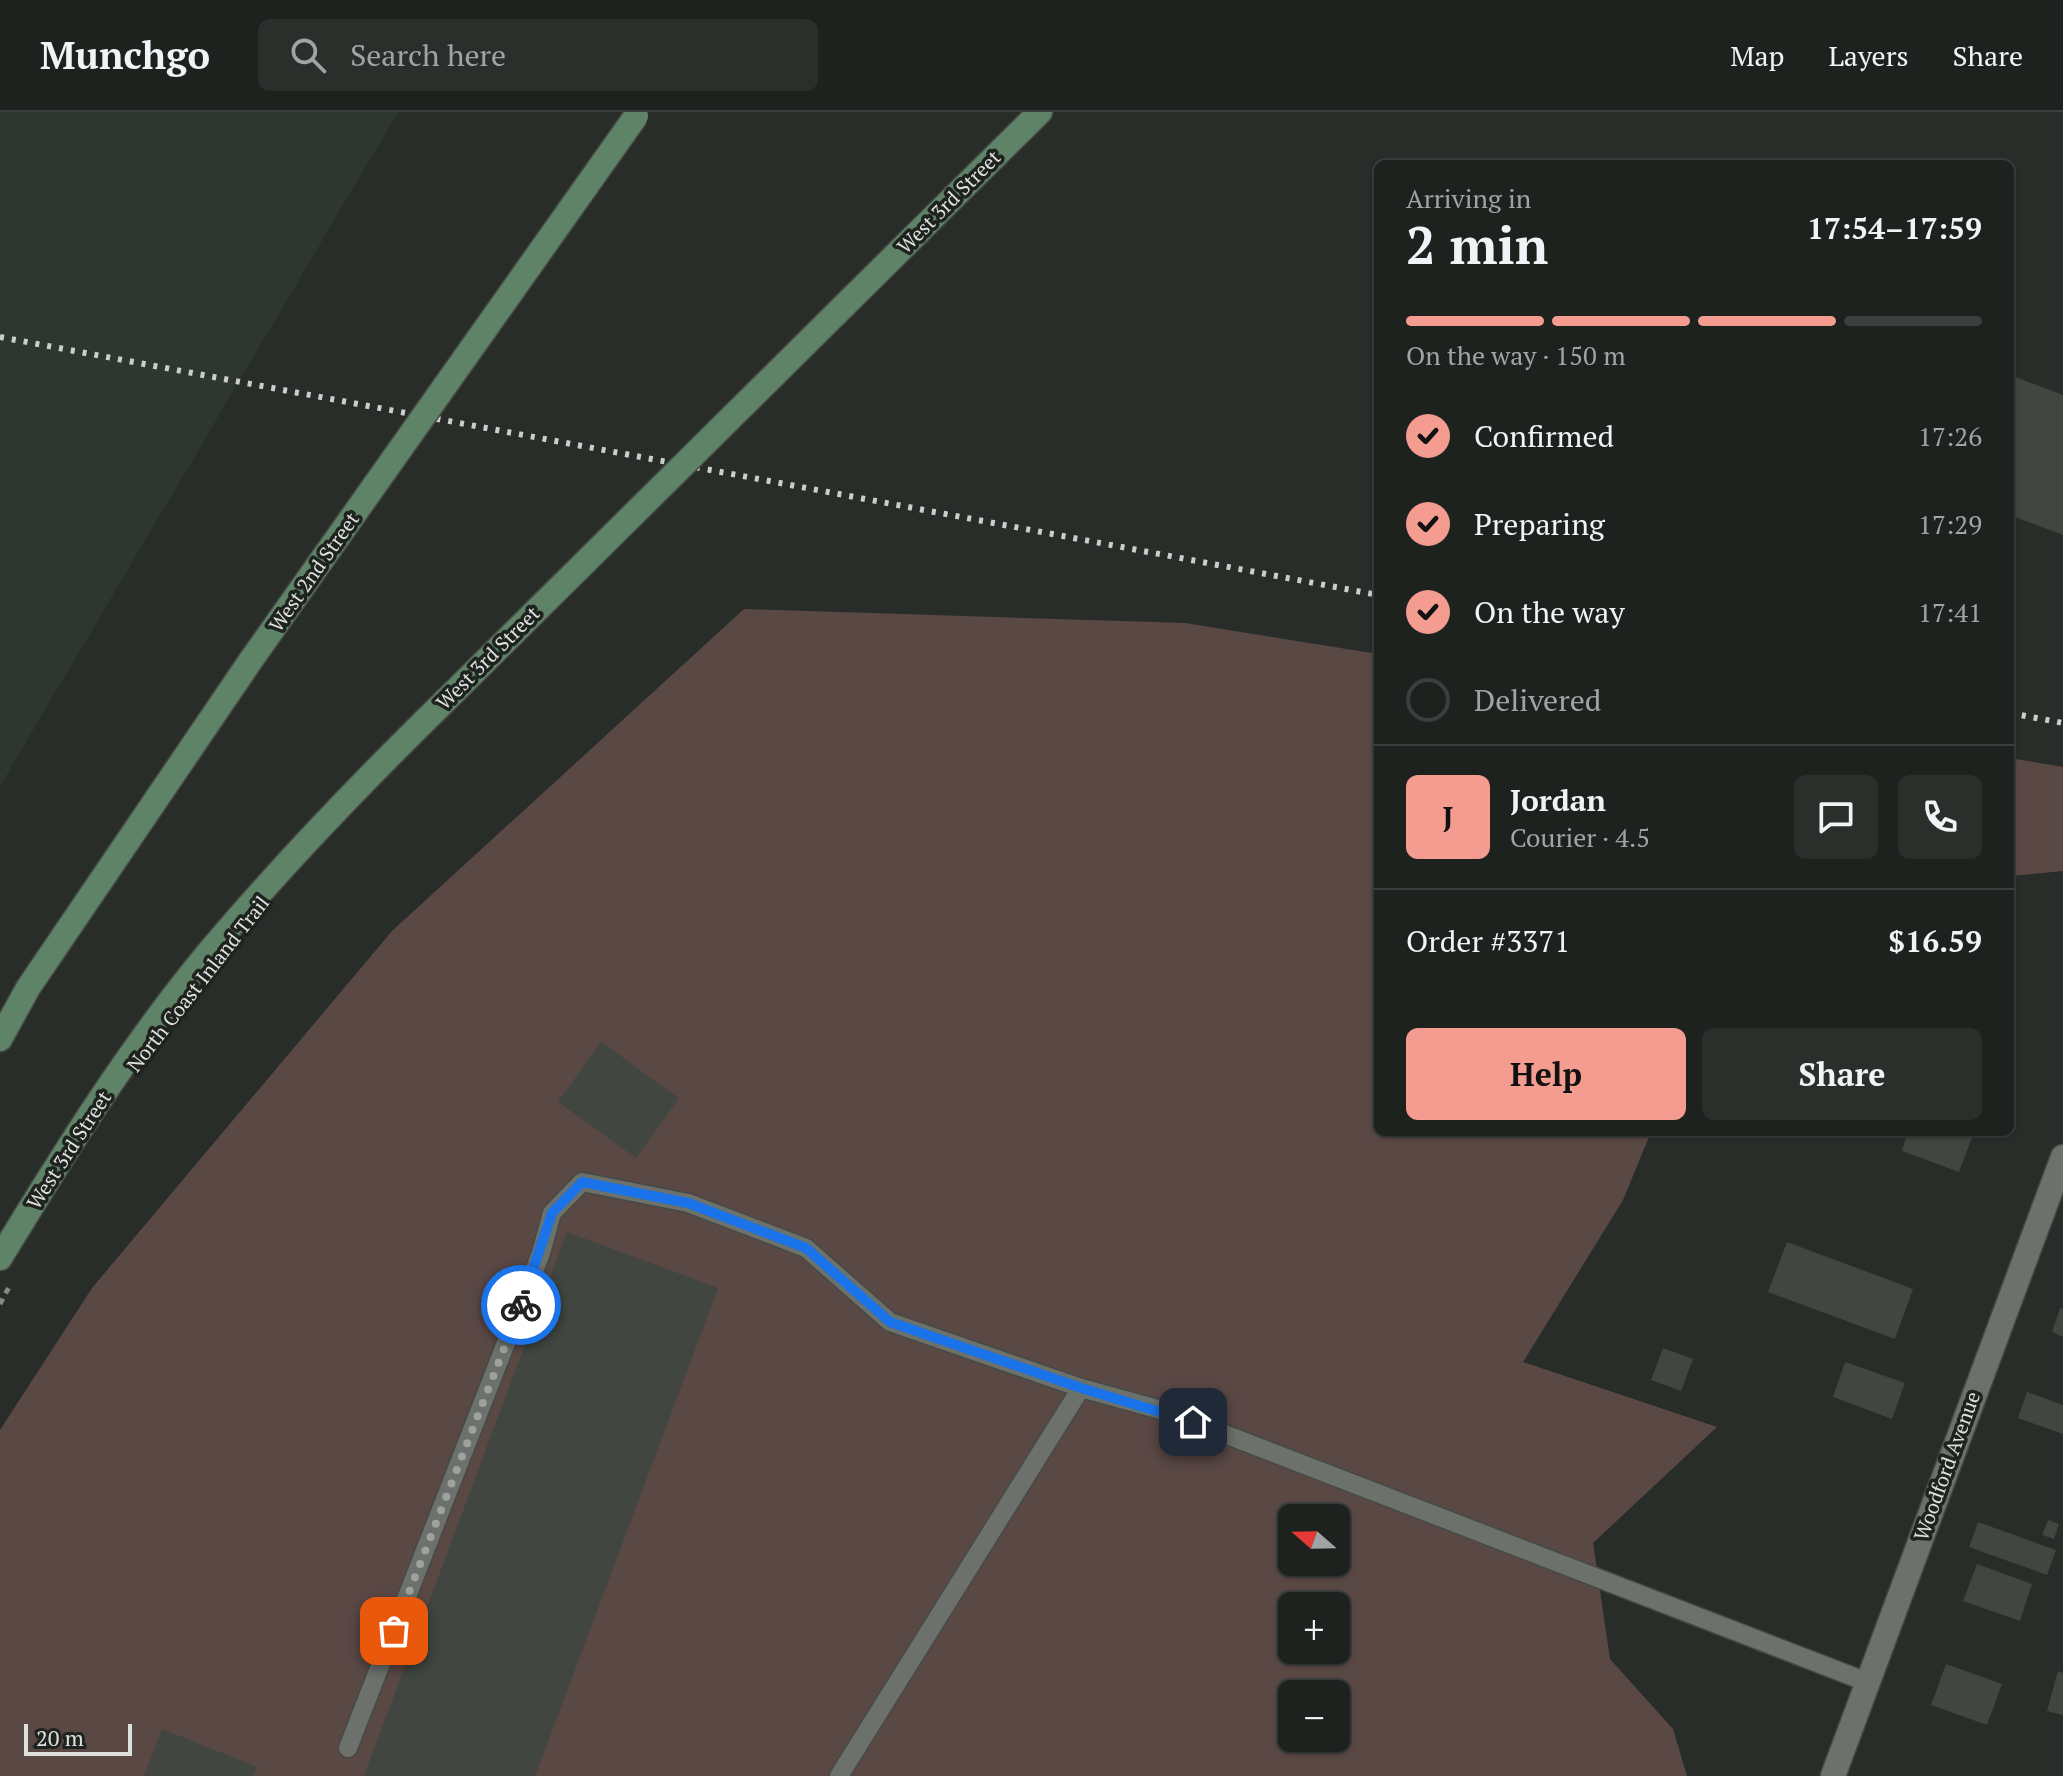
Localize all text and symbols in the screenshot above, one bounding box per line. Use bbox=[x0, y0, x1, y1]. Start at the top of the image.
search box bbox=[258, 19, 818, 91]
text: Munchgo bbox=[40, 30, 210, 80]
icon: search bbox=[286, 33, 330, 77]
text: Search here bbox=[350, 35, 506, 75]
text: Map bbox=[1730, 37, 1784, 74]
text: Layers bbox=[1828, 37, 1909, 74]
text: Share bbox=[1953, 37, 2023, 74]
street label: West 3rd Street bbox=[891, 144, 1007, 259]
text: Arriving in bbox=[1406, 181, 1531, 215]
text: 17:54–17:59 bbox=[1807, 208, 1982, 248]
text: 2 min bbox=[1406, 210, 1548, 279]
text: On the way · 150 m bbox=[1406, 338, 1626, 372]
icon: check bbox=[1406, 414, 1450, 458]
text: Confirmed bbox=[1474, 416, 1614, 456]
text: 17:26 bbox=[1918, 419, 1982, 453]
icon: check bbox=[1406, 502, 1450, 546]
text: Preparing bbox=[1474, 504, 1605, 544]
street label: West 2nd Street bbox=[262, 506, 365, 637]
text: 17:29 bbox=[1918, 507, 1982, 541]
icon: check bbox=[1406, 590, 1450, 634]
text: On the way bbox=[1474, 592, 1625, 632]
text: 17:41 bbox=[1918, 595, 1982, 629]
street label: West 3rd Street bbox=[430, 600, 546, 715]
text: Delivered bbox=[1474, 680, 1601, 720]
button: chat bbox=[1794, 775, 1878, 859]
button: phone bbox=[1898, 775, 1982, 859]
text: Jordan bbox=[1510, 780, 1606, 820]
text: J bbox=[1443, 797, 1453, 837]
text: Courier · 4.5 bbox=[1510, 820, 1650, 854]
street label: North Coast Inland Trail bbox=[120, 890, 275, 1077]
text: Order #3371 bbox=[1406, 921, 1570, 961]
text: $16.59 bbox=[1888, 921, 1982, 961]
button: Help bbox=[1406, 1028, 1686, 1120]
button: Share bbox=[1702, 1028, 1982, 1120]
street label: West 3rd Street bbox=[20, 1085, 117, 1214]
courier bbox=[481, 1265, 561, 1345]
icon: bike bbox=[499, 1283, 543, 1327]
street label: Woodford Avenue bbox=[1907, 1387, 1986, 1544]
pin bbox=[1159, 1388, 1227, 1456]
icon: home bbox=[1171, 1400, 1215, 1444]
north arrow bbox=[1278, 1504, 1350, 1576]
map controls bbox=[1278, 1504, 1350, 1752]
button: + bbox=[1278, 1592, 1350, 1664]
pin bbox=[360, 1597, 428, 1665]
icon: bag bbox=[372, 1609, 416, 1653]
button: − bbox=[1278, 1680, 1350, 1752]
scale bar bbox=[24, 1720, 132, 1756]
text: 20 m bbox=[36, 1723, 84, 1752]

